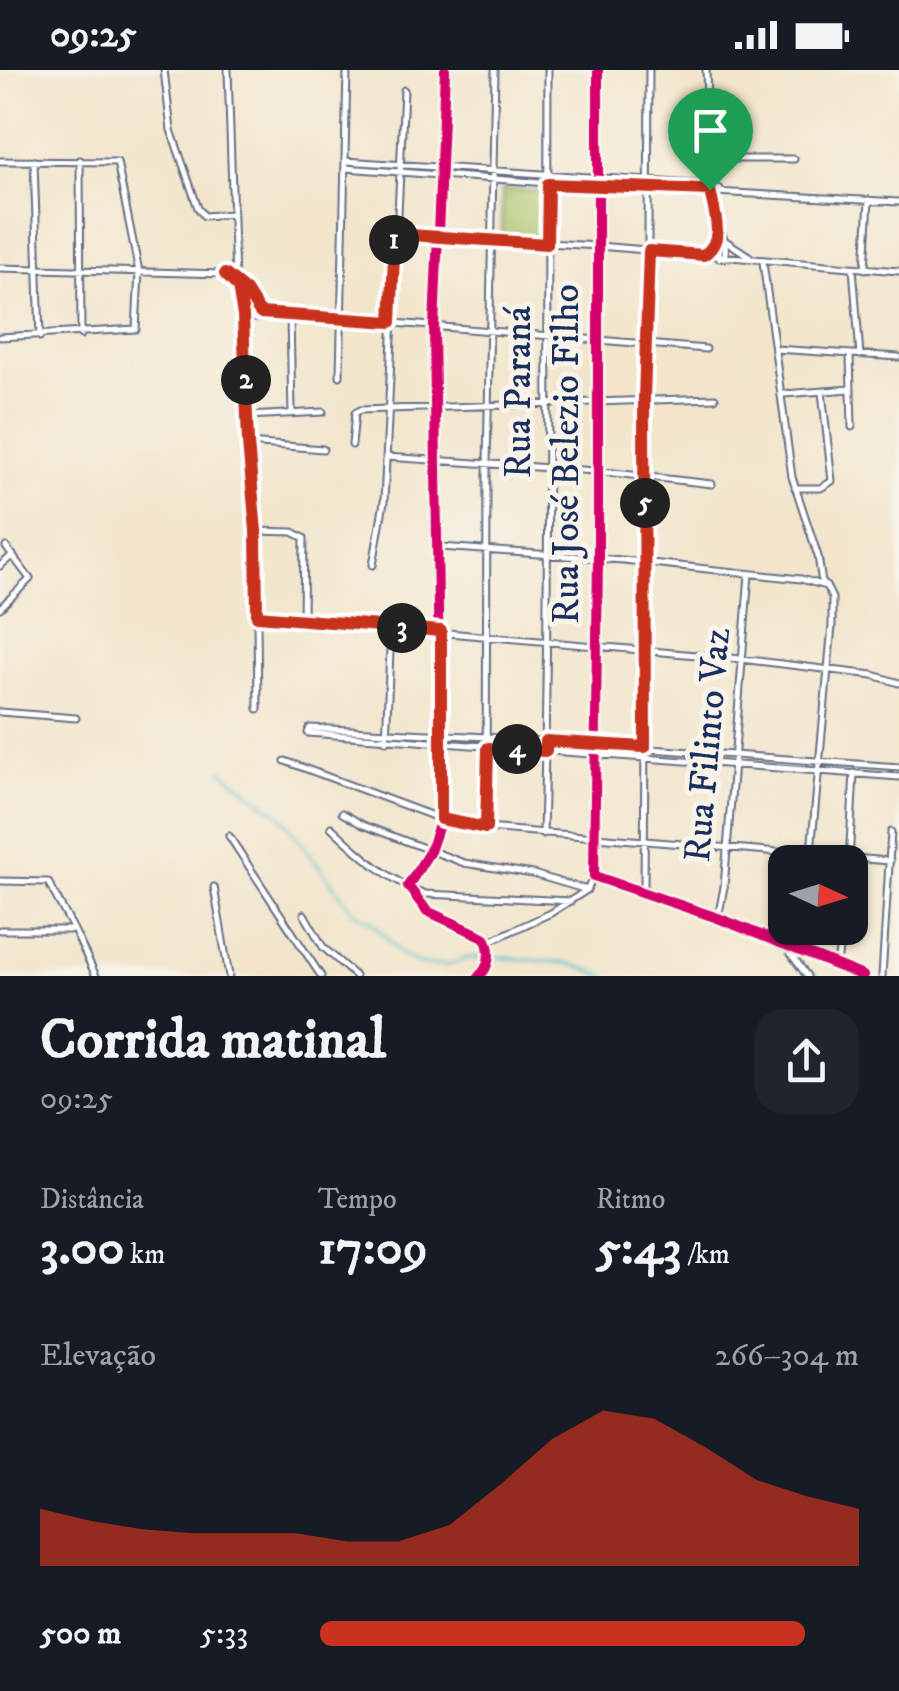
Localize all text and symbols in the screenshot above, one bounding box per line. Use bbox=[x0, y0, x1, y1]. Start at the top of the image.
text: 09:25 bbox=[50, 11, 137, 59]
pin bbox=[668, 88, 753, 191]
icon: arrive bbox=[683, 103, 738, 158]
pin: 1 bbox=[369, 215, 419, 265]
text: 1 bbox=[389, 222, 399, 257]
street label: Rua José Belezio Filho bbox=[543, 284, 591, 624]
street label: Rua Paraná bbox=[495, 306, 543, 478]
pin: 2 bbox=[221, 355, 271, 405]
text: 2 bbox=[239, 362, 253, 397]
pin: 5 bbox=[620, 478, 670, 528]
text: 5 bbox=[638, 485, 652, 520]
pin: 3 bbox=[377, 603, 427, 653]
text: 3 bbox=[397, 610, 407, 645]
street label: Rua Filinto Vaz bbox=[674, 626, 742, 864]
pin: 4 bbox=[492, 724, 542, 774]
text: 4 bbox=[509, 731, 525, 766]
north arrow bbox=[768, 845, 868, 945]
map controls bbox=[768, 845, 868, 945]
text: Corrida matinal bbox=[40, 1007, 386, 1076]
button: share bbox=[754, 1009, 859, 1114]
text: 09:25 bbox=[40, 1079, 113, 1119]
text: Distância bbox=[40, 1182, 144, 1217]
text: Tempo bbox=[318, 1182, 397, 1217]
text: Ritmo bbox=[596, 1182, 665, 1217]
text: 3.00 bbox=[40, 1217, 124, 1280]
text: 17:09 bbox=[318, 1217, 428, 1280]
text: 5:43 bbox=[596, 1217, 681, 1280]
text: km bbox=[124, 1237, 165, 1272]
text: /km bbox=[681, 1237, 730, 1272]
text: Elevação bbox=[40, 1336, 156, 1376]
text: 266–304 m bbox=[715, 1336, 859, 1376]
text: 500 m bbox=[40, 1614, 121, 1654]
text: 5:33 bbox=[200, 1614, 248, 1654]

